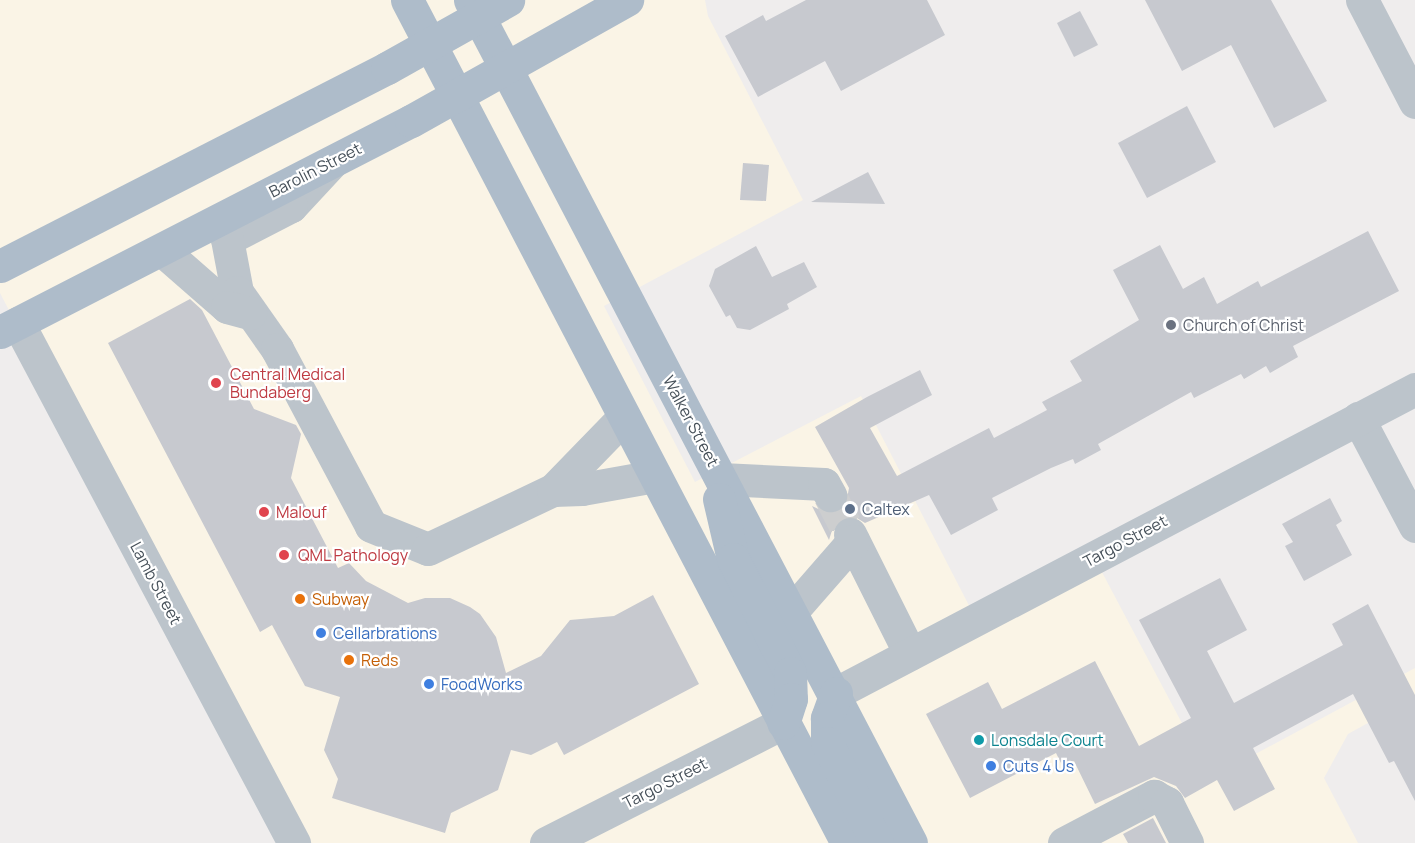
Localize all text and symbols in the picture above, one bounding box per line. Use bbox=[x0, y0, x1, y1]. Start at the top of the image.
street label: Barolin Street bbox=[266, 139, 364, 201]
place label: Church of Christ bbox=[1183, 315, 1304, 335]
marker: Church of Christ bbox=[1164, 318, 1178, 332]
place label: Central Medical Bundaberg bbox=[230, 364, 345, 402]
street label: Walker Street bbox=[659, 372, 723, 470]
marker: Central Medical Bundaberg bbox=[207, 374, 225, 392]
place label: Caltex bbox=[862, 499, 910, 519]
place label: Malouf bbox=[276, 502, 327, 522]
marker: Caltex bbox=[843, 502, 857, 516]
marker: Malouf bbox=[257, 505, 271, 519]
street label: Targo Street bbox=[1080, 511, 1170, 571]
street label: Lamb Street bbox=[126, 539, 186, 627]
place label: QML Pathology bbox=[298, 545, 409, 565]
marker: QML Pathology bbox=[275, 546, 293, 564]
place label: Subway bbox=[312, 589, 369, 609]
marker: Subway bbox=[293, 592, 307, 606]
place label: Cellarbrations bbox=[333, 623, 437, 643]
marker: Cellarbrations bbox=[314, 626, 328, 640]
place label: Reds bbox=[361, 650, 398, 670]
marker: Reds bbox=[342, 653, 356, 667]
place label: FoodWorks bbox=[441, 674, 523, 694]
marker: FoodWorks bbox=[422, 677, 436, 691]
place label: Lonsdale Court bbox=[991, 730, 1104, 750]
marker: Lonsdale Court bbox=[972, 733, 986, 747]
street label: Targo Street bbox=[620, 754, 710, 812]
place label: Cuts 4 Us bbox=[1003, 756, 1074, 776]
marker: Cuts 4 Us bbox=[984, 759, 998, 773]

